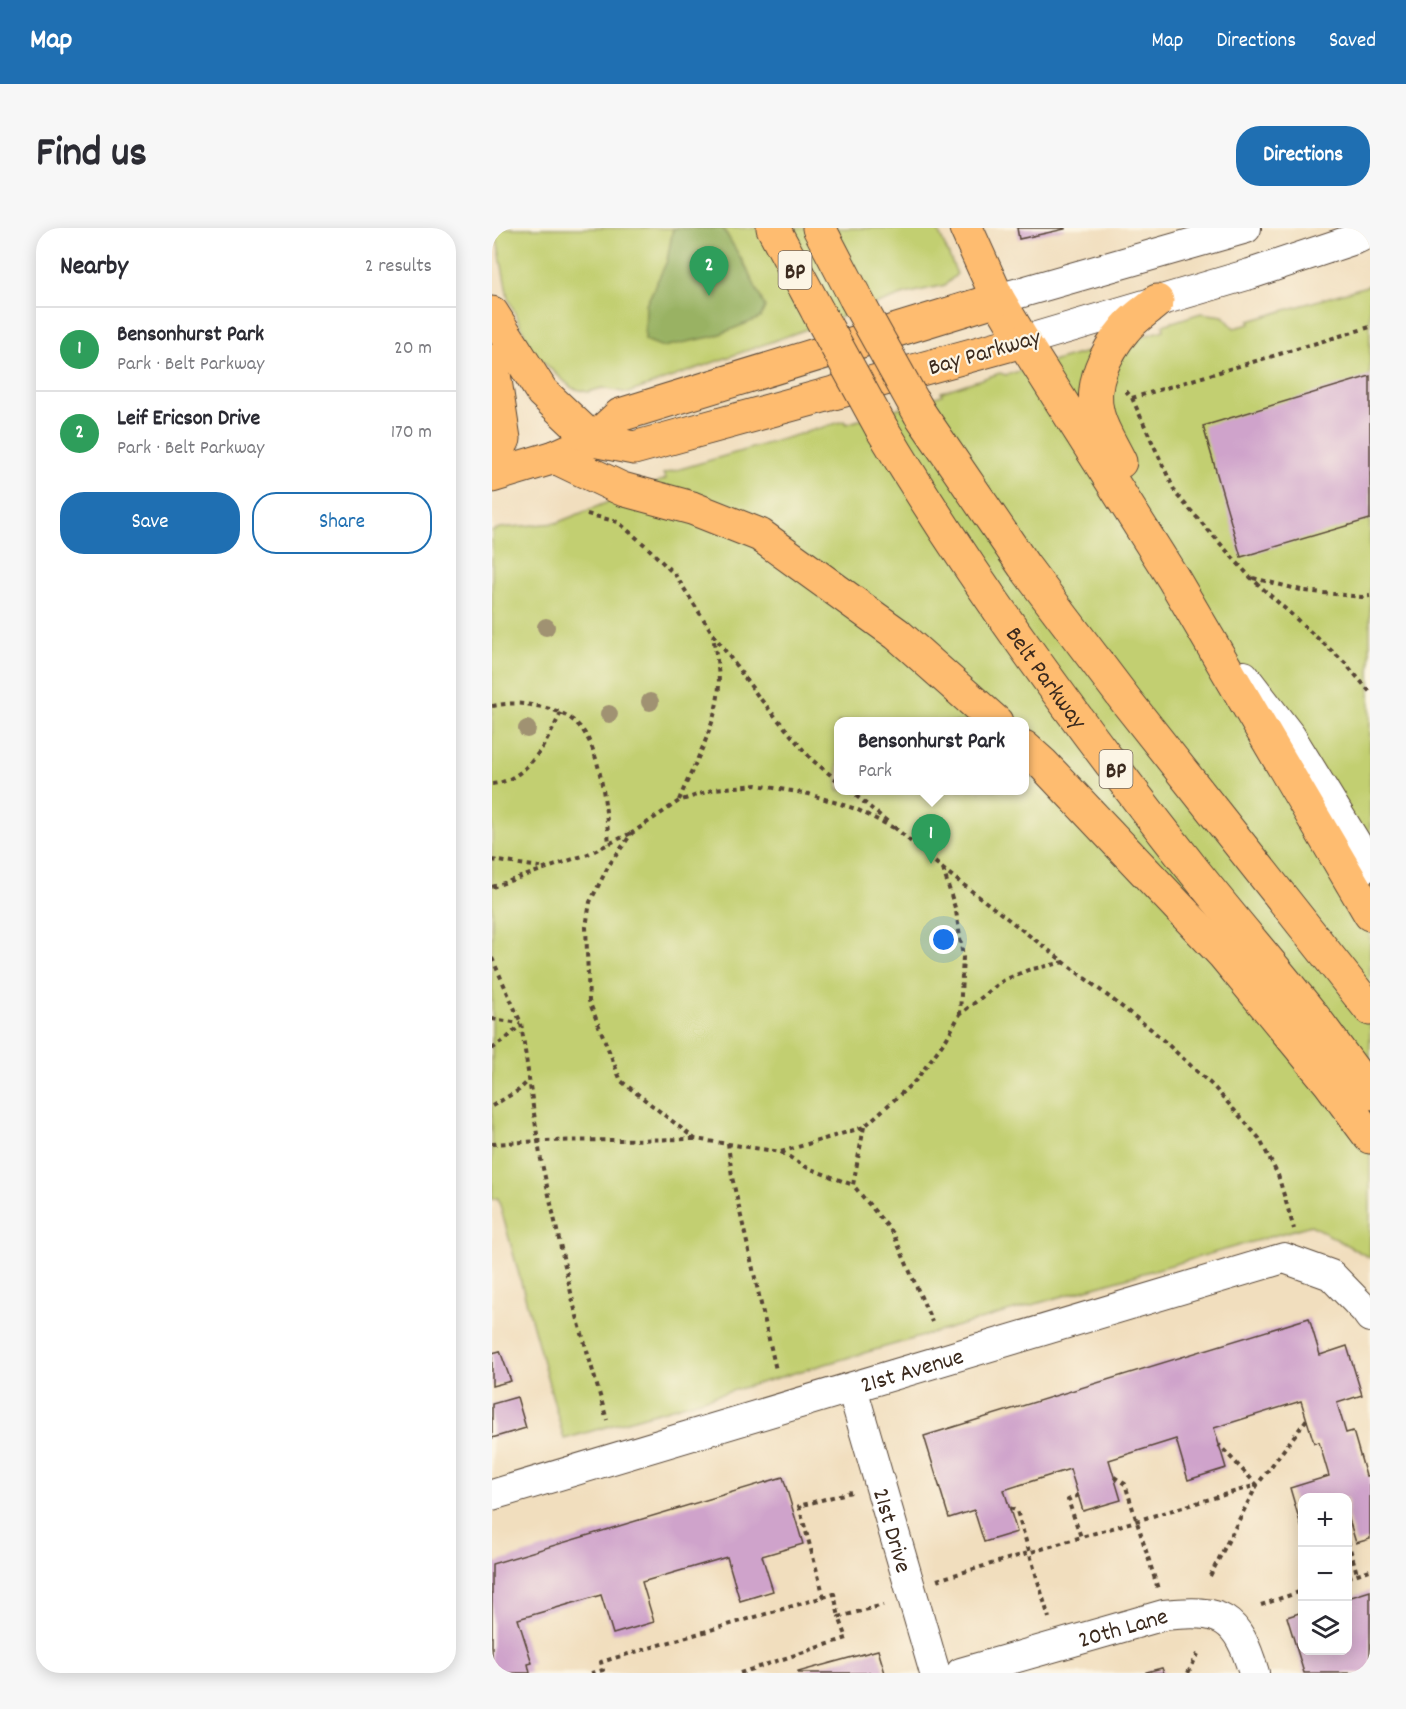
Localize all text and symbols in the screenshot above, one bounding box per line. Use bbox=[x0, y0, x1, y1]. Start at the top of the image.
text: Map bbox=[30, 22, 72, 62]
text: Map bbox=[1152, 27, 1183, 57]
text: Directions bbox=[1216, 27, 1296, 57]
text: Saved bbox=[1329, 27, 1376, 57]
text: Find us bbox=[36, 126, 147, 186]
button: Directions bbox=[1236, 126, 1370, 186]
pin: 2 bbox=[690, 247, 728, 296]
text: Nearby bbox=[60, 249, 128, 286]
road number: BP bbox=[778, 251, 812, 289]
text: 2 results bbox=[365, 253, 432, 281]
text: Bensonhurst Park bbox=[117, 320, 264, 351]
street label: Bay Parkway bbox=[925, 321, 1046, 386]
text: 1 bbox=[77, 335, 82, 363]
text: 20 m bbox=[394, 335, 432, 363]
text: Park · Belt Parkway bbox=[117, 351, 264, 379]
text: Leif Ericson Drive bbox=[117, 404, 260, 435]
text: 2 bbox=[75, 419, 84, 447]
text: 170 m bbox=[391, 419, 432, 447]
text: Park · Belt Parkway bbox=[117, 435, 264, 463]
button: Save bbox=[60, 492, 240, 554]
button: Share bbox=[252, 492, 432, 554]
street label: Belt Parkway bbox=[996, 621, 1094, 738]
popup bbox=[834, 717, 1029, 795]
text: Bensonhurst Park bbox=[858, 727, 1005, 758]
road number: BP bbox=[1100, 750, 1132, 788]
text: Park bbox=[858, 758, 892, 786]
pin: 1 bbox=[912, 814, 950, 864]
your location bbox=[929, 925, 958, 954]
street label: 21st Avenue bbox=[857, 1341, 968, 1404]
street label: 21st Drive bbox=[862, 1485, 919, 1577]
map controls bbox=[1298, 1493, 1352, 1655]
button: + bbox=[1298, 1493, 1352, 1547]
button: − bbox=[1298, 1547, 1352, 1601]
street label: 20th Lane bbox=[1075, 1601, 1172, 1659]
button: layers bbox=[1298, 1601, 1352, 1655]

